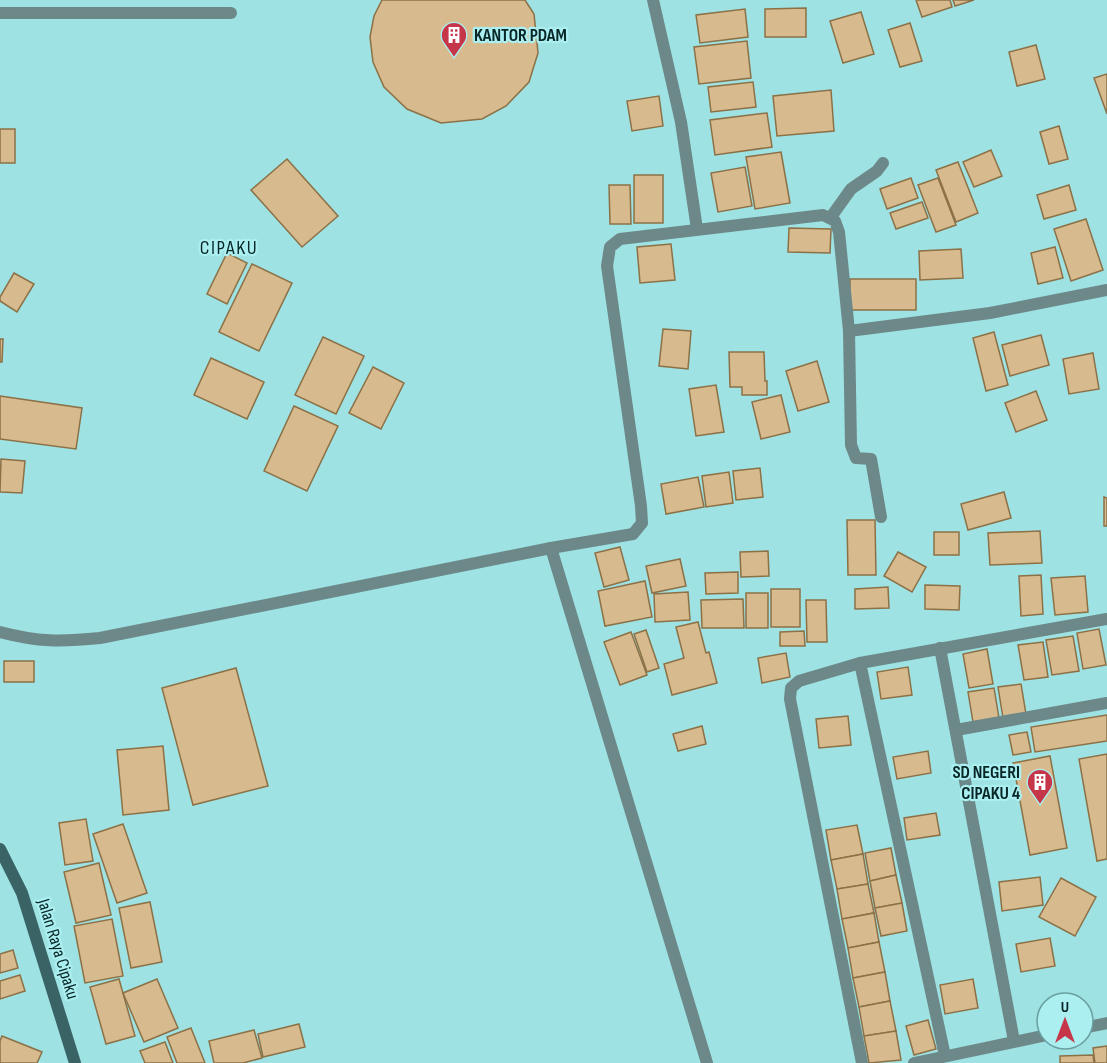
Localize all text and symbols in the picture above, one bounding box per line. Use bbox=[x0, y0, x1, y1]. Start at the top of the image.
building icon: KANTOR PDAM bbox=[439, 20, 469, 58]
place label: KANTOR PDAM bbox=[474, 25, 567, 46]
district label: CIPAKU bbox=[200, 236, 258, 260]
place label: SD NEGERI CIPAKU 4 bbox=[952, 762, 1021, 804]
building icon: SD NEGERI CIPAKU 4 bbox=[1025, 767, 1055, 805]
street label: Jalan Raya Cipaku bbox=[33, 895, 83, 1002]
north arrow bbox=[1035, 991, 1095, 1051]
text: U bbox=[1061, 998, 1069, 1017]

